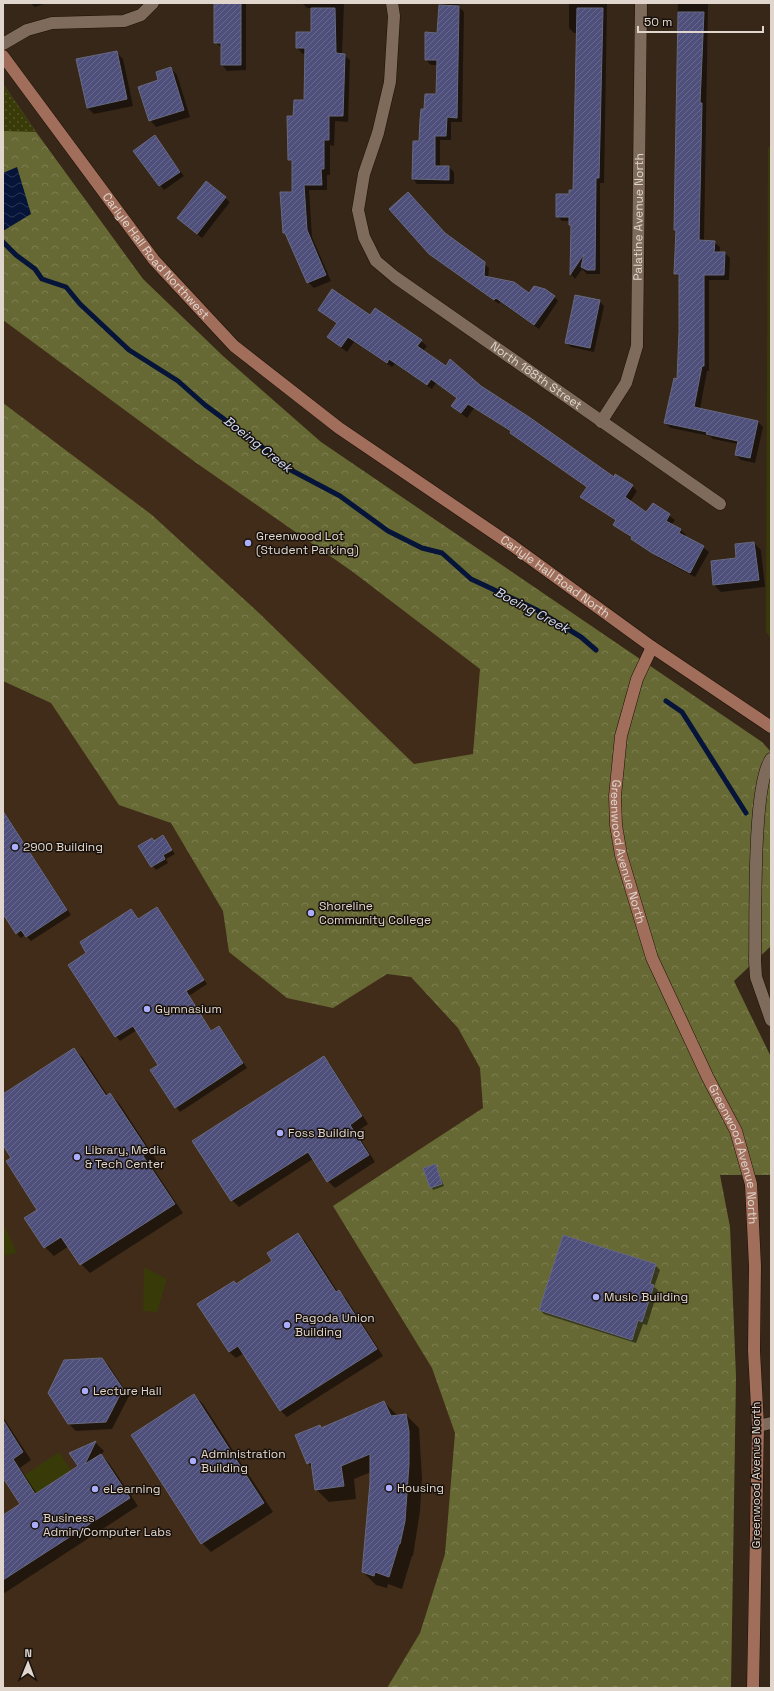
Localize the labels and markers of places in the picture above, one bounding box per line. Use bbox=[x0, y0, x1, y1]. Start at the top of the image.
place label: Greenwood Lot (Student Parking) bbox=[256, 528, 359, 558]
marker: Greenwood Lot (Student Parking) bbox=[243, 538, 253, 548]
place label: 2900 Building bbox=[23, 839, 103, 855]
marker: 2900 Building bbox=[10, 842, 20, 852]
place label: Shoreline Community College bbox=[319, 898, 431, 928]
marker: Shoreline Community College bbox=[306, 908, 316, 918]
place label: Gymnasium bbox=[155, 1001, 222, 1017]
marker: Gymnasium bbox=[142, 1004, 152, 1014]
place label: Foss Building bbox=[288, 1125, 364, 1141]
marker: Foss Building bbox=[275, 1128, 285, 1138]
place label: Library, Media & Tech Center bbox=[85, 1142, 166, 1172]
marker: Library, Media & Tech Center bbox=[72, 1152, 82, 1162]
place label: Music Building bbox=[604, 1289, 688, 1305]
marker: Music Building bbox=[591, 1292, 601, 1302]
place label: Pagoda Union Building bbox=[295, 1310, 375, 1340]
marker: Pagoda Union Building bbox=[282, 1320, 292, 1330]
place label: Lecture Hall bbox=[93, 1383, 162, 1399]
marker: Lecture Hall bbox=[80, 1386, 90, 1396]
place label: Administration Building bbox=[201, 1446, 286, 1476]
marker: Administration Building bbox=[188, 1456, 198, 1466]
place label: Housing bbox=[397, 1480, 444, 1496]
place label: eLearning bbox=[103, 1481, 161, 1497]
marker: Housing bbox=[384, 1483, 394, 1493]
marker: eLearning bbox=[90, 1484, 100, 1494]
place label: Business Admin/Computer Labs bbox=[43, 1510, 171, 1540]
marker: Business Admin/Computer Labs bbox=[30, 1520, 40, 1530]

